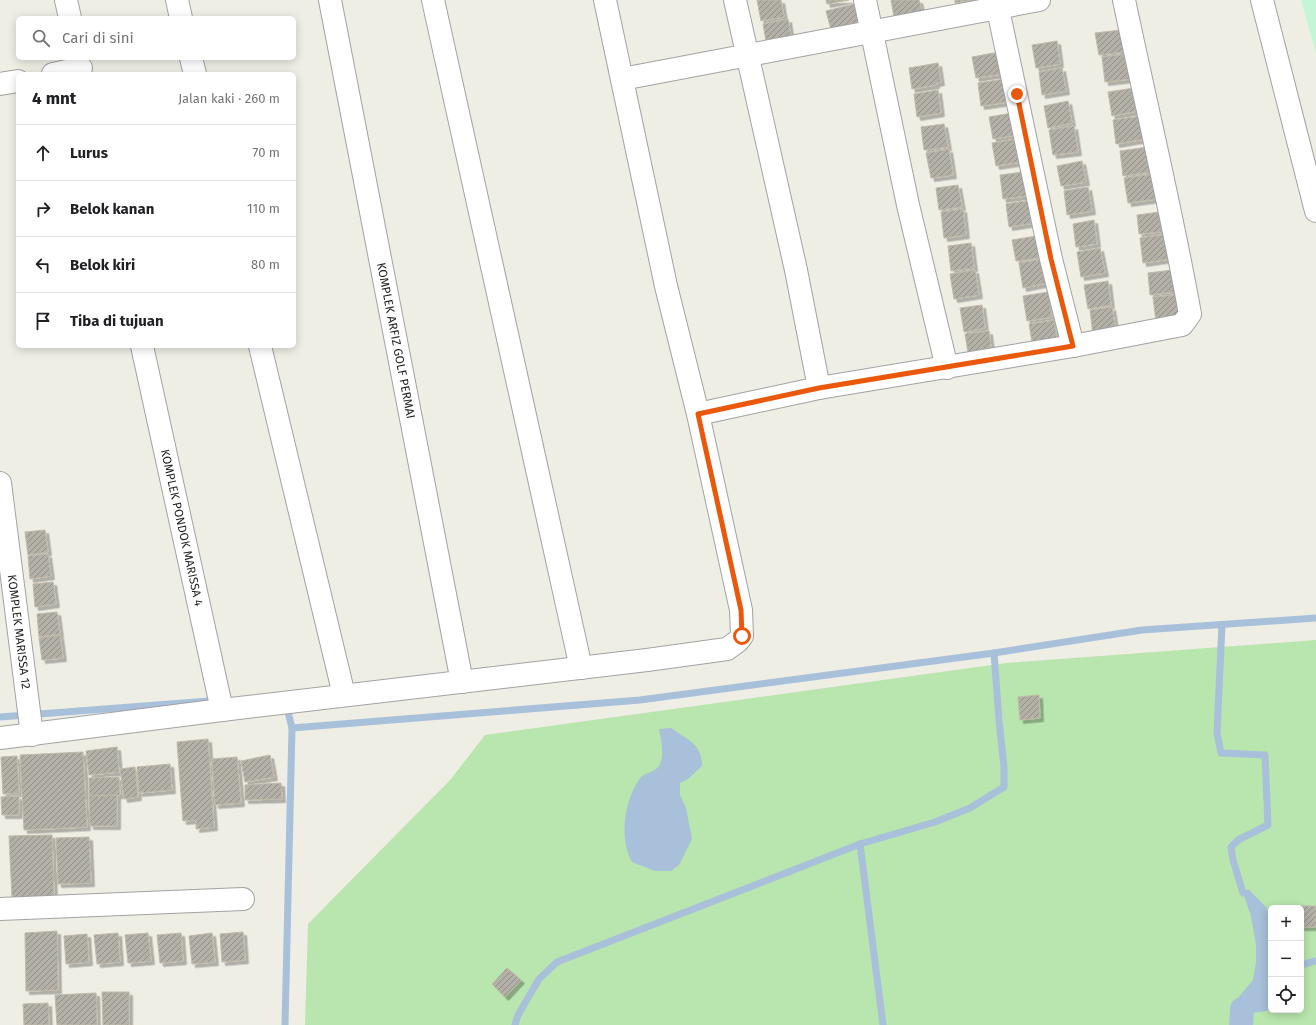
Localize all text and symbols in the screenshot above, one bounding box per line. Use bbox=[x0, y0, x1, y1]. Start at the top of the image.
search box bbox=[16, 16, 296, 60]
icon: search bbox=[30, 27, 52, 49]
text: Cari di sini bbox=[62, 29, 134, 47]
route end bbox=[1008, 85, 1026, 103]
text: 4 mnt bbox=[32, 88, 76, 109]
text: Jalan kaki · 260 m bbox=[178, 91, 280, 106]
icon: ahead bbox=[32, 142, 54, 164]
text: Lurus bbox=[70, 144, 108, 162]
text: 70 m bbox=[253, 145, 280, 160]
icon: right bbox=[32, 198, 54, 220]
text: Belok kanan bbox=[70, 200, 154, 218]
text: 110 m bbox=[247, 201, 280, 216]
icon: left bbox=[32, 254, 54, 276]
text: Belok kiri bbox=[70, 256, 135, 274]
text: 80 m bbox=[251, 257, 280, 272]
street label: KOMPLEK ARFIZ GOLF PERMAI bbox=[374, 261, 418, 420]
icon: arrive bbox=[32, 310, 54, 332]
text: Tiba di tujuan bbox=[70, 312, 164, 330]
street label: KOMPLEK PONDOK MARISSA 4 bbox=[158, 448, 206, 608]
street label: KOMPLEK MARISSA 12 bbox=[5, 574, 33, 690]
route start bbox=[733, 627, 751, 645]
map controls bbox=[1268, 905, 1304, 1013]
button: + bbox=[1268, 905, 1304, 941]
button: − bbox=[1268, 941, 1304, 977]
button: locate bbox=[1268, 977, 1304, 1013]

